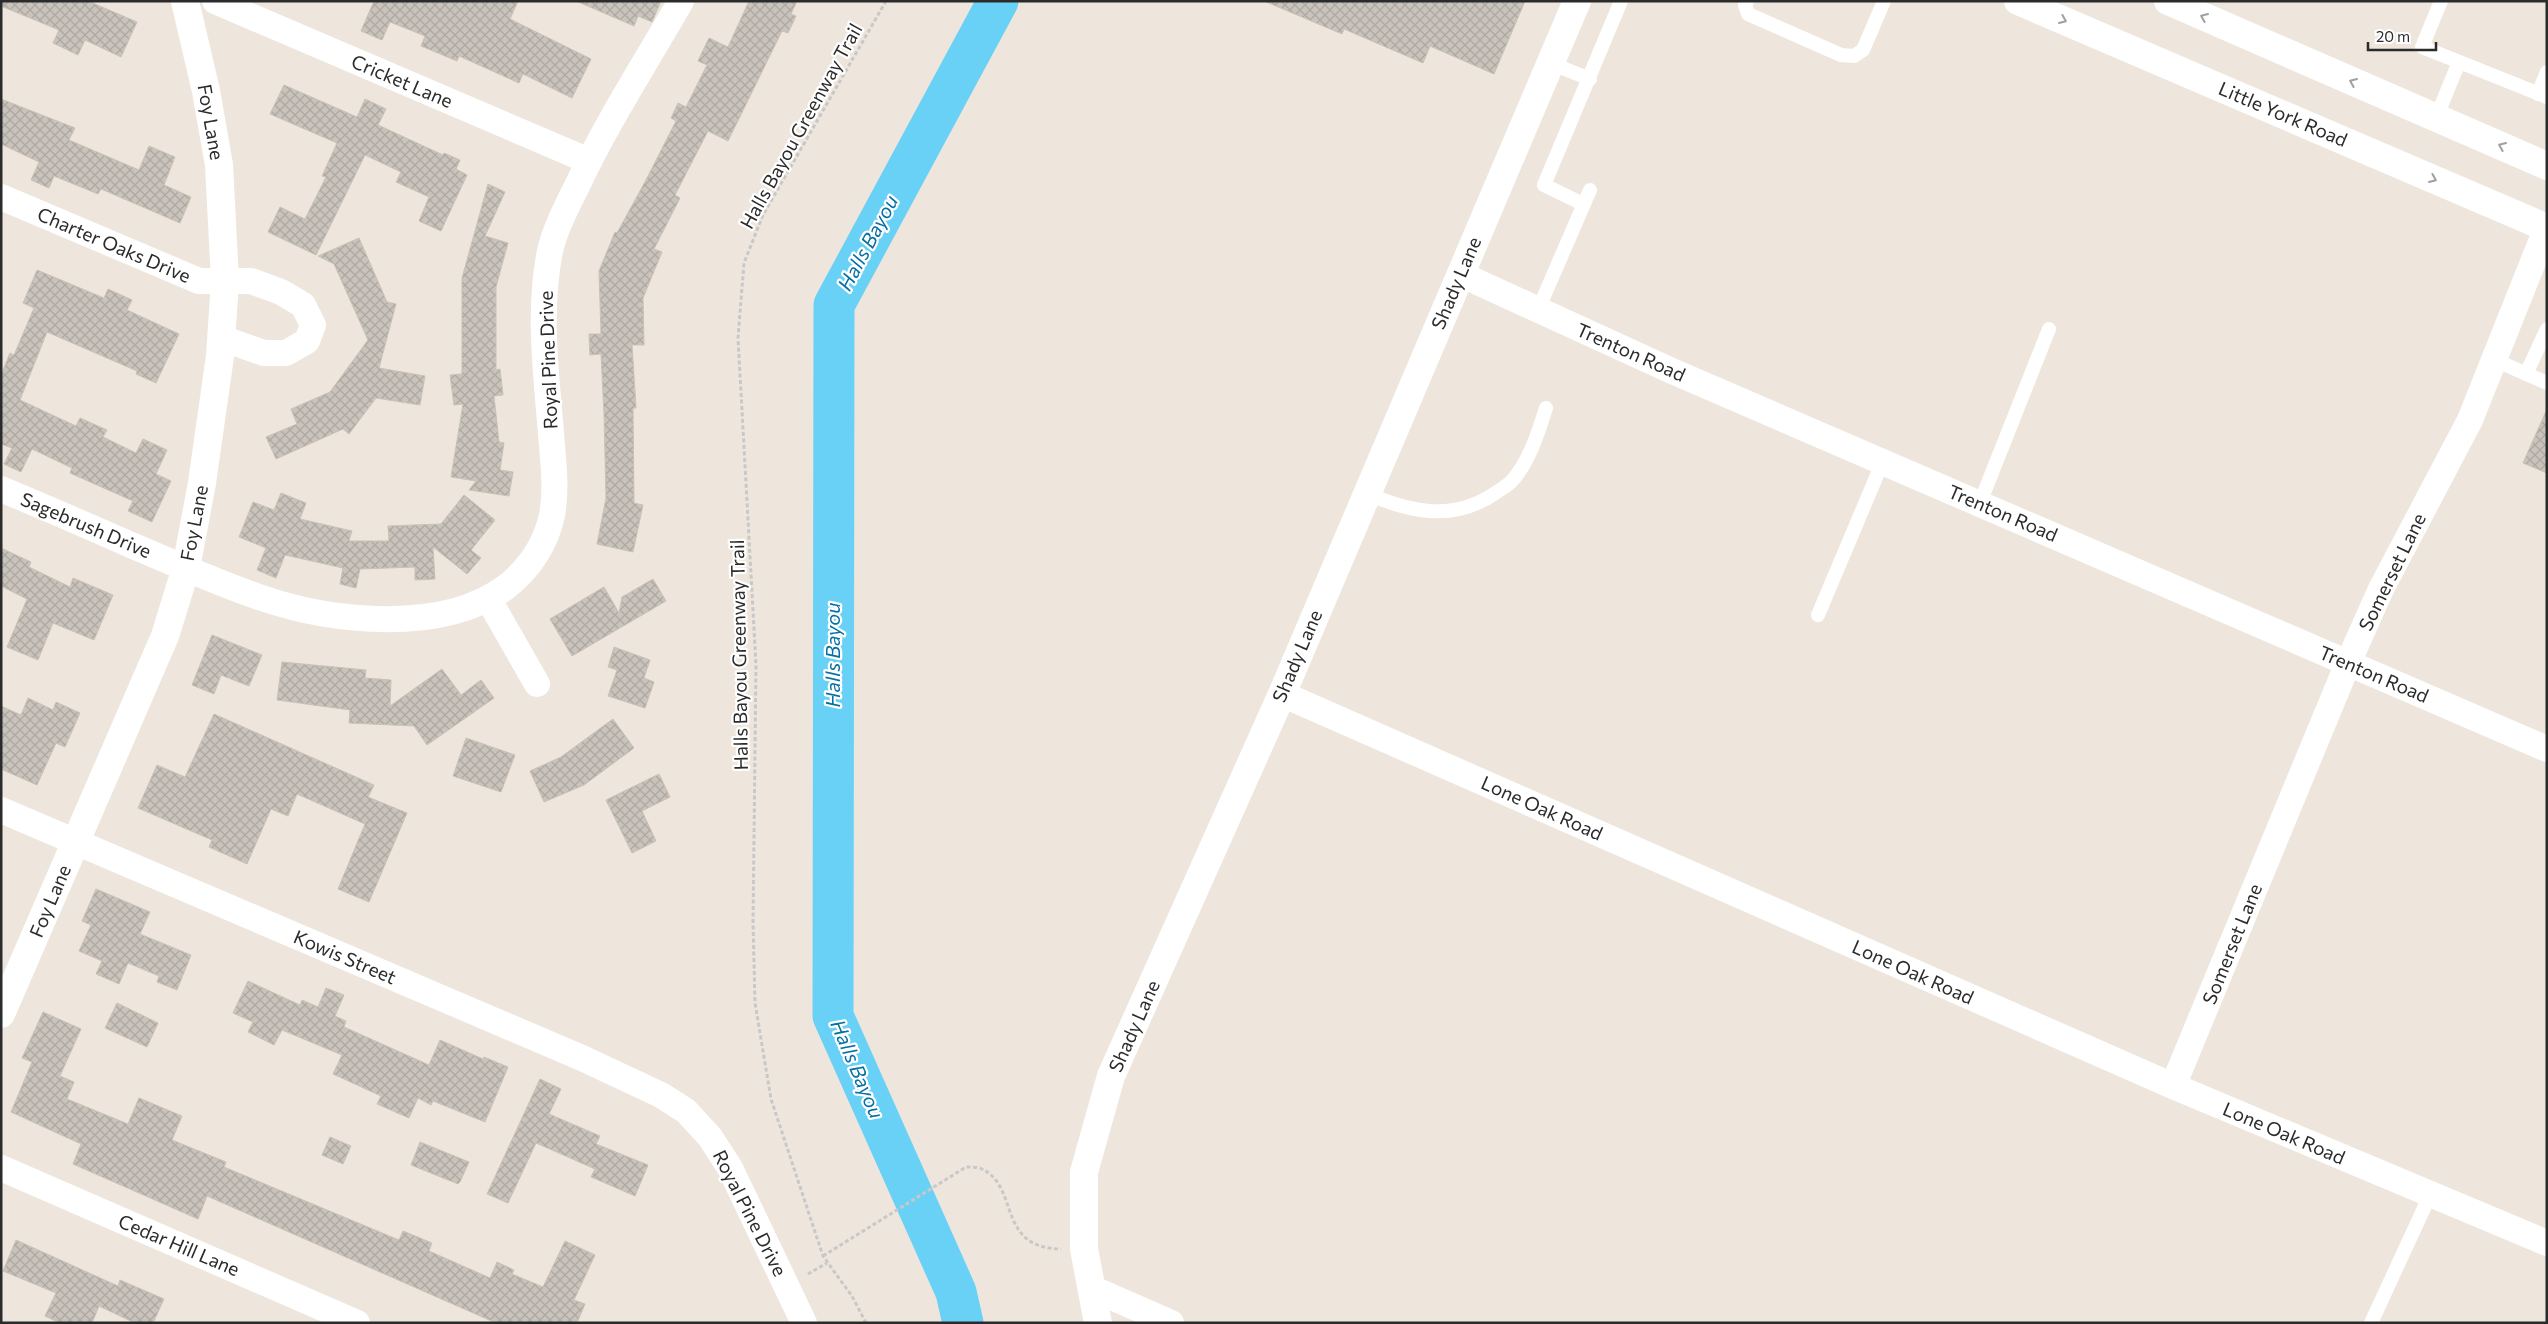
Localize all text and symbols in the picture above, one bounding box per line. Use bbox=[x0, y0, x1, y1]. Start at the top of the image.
one-way arrow bbox=[2200, 13, 2209, 23]
one-way arrow bbox=[2058, 14, 2067, 25]
street label: Halls Bayou Greenway Trail bbox=[735, 19, 867, 232]
scale bar bbox=[2368, 20, 2436, 52]
text: 20 m bbox=[2376, 27, 2410, 45]
street label: Cricket Lane bbox=[348, 49, 456, 112]
street label: Little York Road bbox=[2215, 76, 2351, 151]
one-way arrow bbox=[2349, 77, 2358, 88]
street label: Foy Lane bbox=[194, 82, 229, 162]
one-way arrow bbox=[2498, 142, 2507, 153]
one-way arrow bbox=[2428, 173, 2437, 184]
water label: Halls Bayou bbox=[832, 191, 902, 294]
street label: Charter Oaks Drive bbox=[34, 202, 194, 287]
street label: Shady Lane bbox=[1426, 233, 1485, 332]
street label: Royal Pine Drive bbox=[534, 290, 561, 430]
street label: Trenton Road bbox=[1573, 317, 1689, 386]
street label: Trenton Road bbox=[1945, 479, 2061, 546]
street label: Foy Lane bbox=[175, 483, 212, 563]
street label: Sagebrush Drive bbox=[17, 487, 155, 562]
street label: Somerset Lane bbox=[2353, 509, 2430, 634]
street label: Halls Bayou Greenway Trail bbox=[725, 539, 752, 771]
water label: Halls Bayou bbox=[820, 603, 844, 707]
street label: Shady Lane bbox=[1267, 606, 1326, 705]
street label: Trenton Road bbox=[2316, 640, 2432, 707]
street label: Lone Oak Road bbox=[1478, 770, 1607, 845]
street label: Foy Lane bbox=[24, 861, 75, 941]
street label: Somerset Lane bbox=[2197, 880, 2266, 1007]
street label: Kowis Street bbox=[290, 925, 400, 989]
street label: Lone Oak Road bbox=[1849, 934, 1978, 1009]
street label: Shady Lane bbox=[1103, 976, 1164, 1075]
water label: Halls Bayou bbox=[826, 1016, 889, 1122]
street label: Lone Oak Road bbox=[2220, 1096, 2349, 1169]
street label: Royal Pine Drive bbox=[709, 1146, 792, 1280]
street label: Cedar Hill Lane bbox=[115, 1209, 243, 1280]

